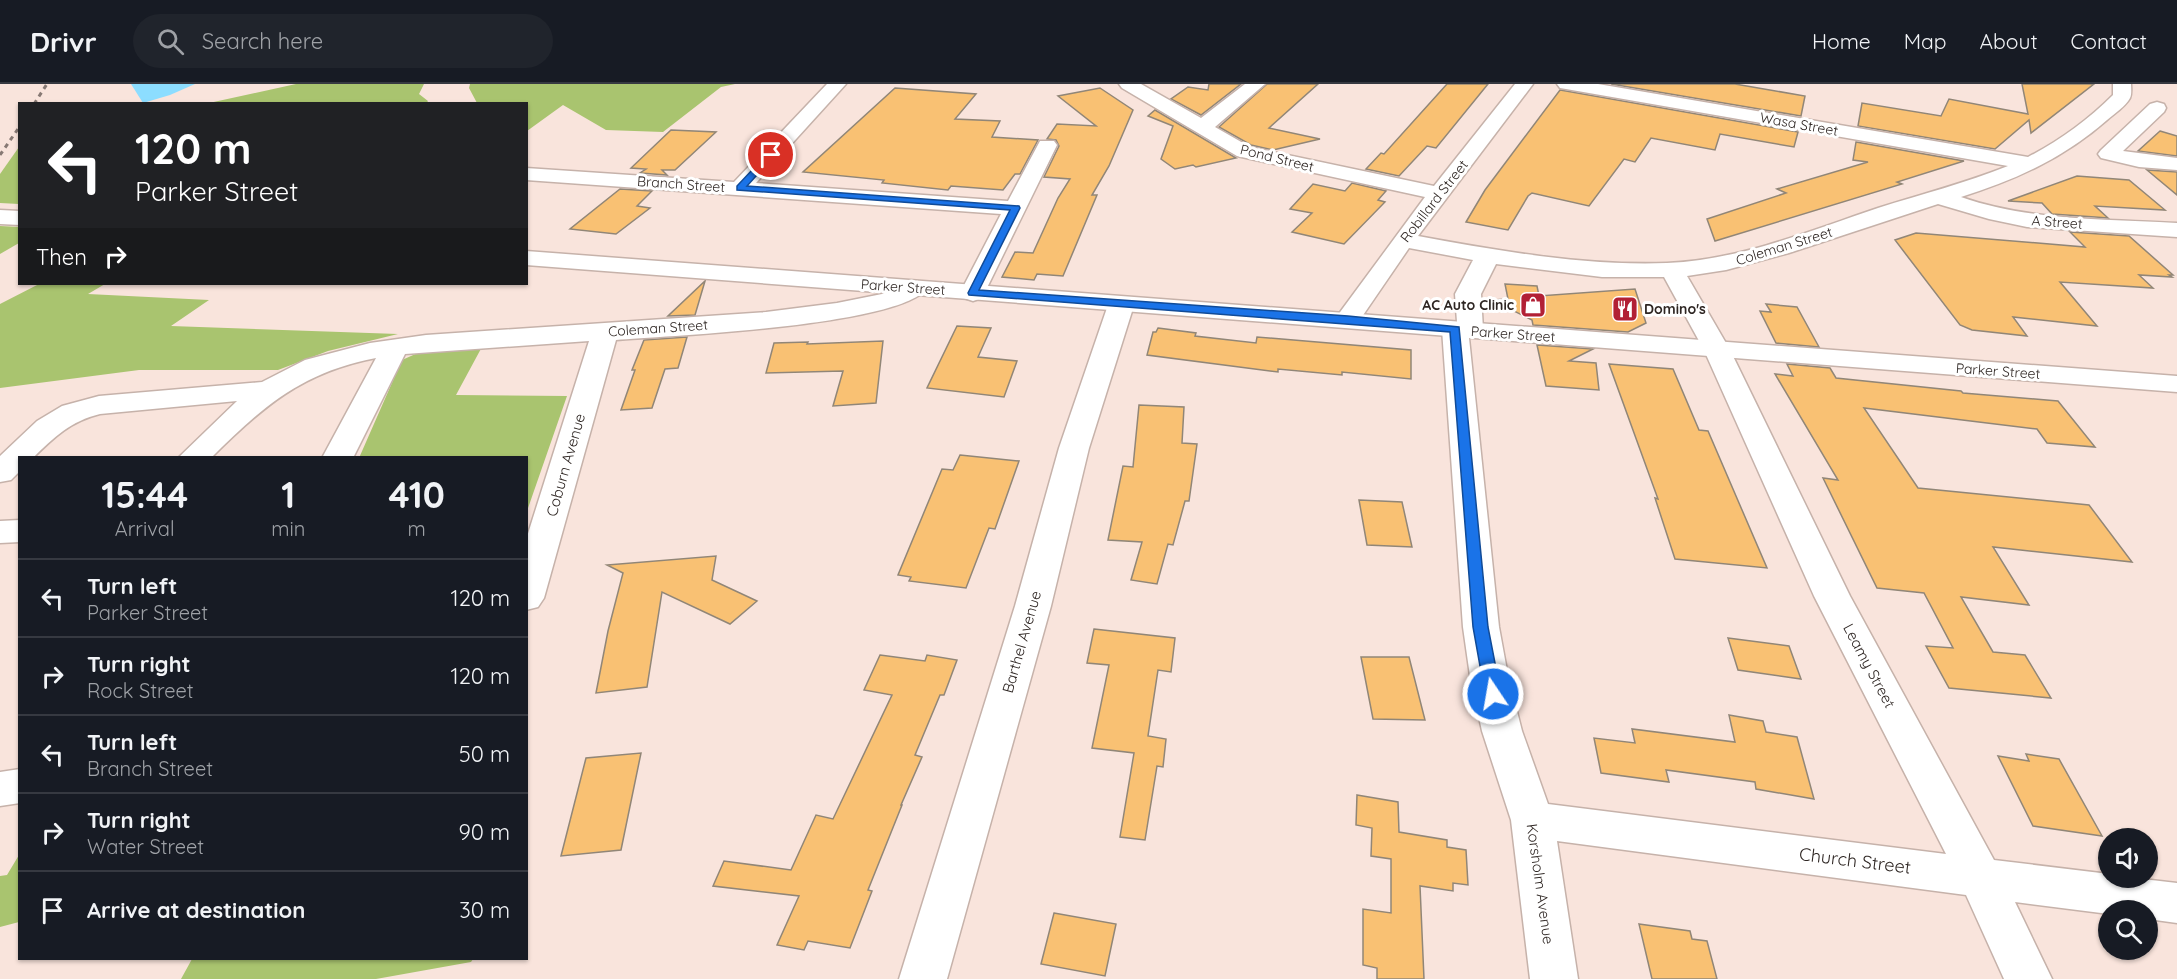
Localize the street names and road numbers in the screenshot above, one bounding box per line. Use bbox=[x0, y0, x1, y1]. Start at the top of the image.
street label: Wasa Street bbox=[1758, 108, 1840, 140]
street label: Pond Street bbox=[1238, 140, 1316, 176]
street label: Robillard Street bbox=[1396, 156, 1472, 246]
street label: Branch Street bbox=[636, 172, 726, 196]
street label: A Street bbox=[2031, 211, 2083, 233]
street label: Coleman Street bbox=[1734, 223, 1835, 269]
street label: Parker Street bbox=[860, 275, 946, 299]
street label: Coleman Street bbox=[607, 316, 709, 340]
street label: Parker Street bbox=[1470, 322, 1556, 346]
street label: Parker Street bbox=[1955, 359, 2041, 383]
street label: Coburn Avenue bbox=[542, 411, 589, 519]
street label: Barthel Avenue bbox=[998, 589, 1045, 695]
street label: Leamy Street bbox=[1839, 620, 1900, 711]
street label: Korsholm Avenue bbox=[1523, 822, 1558, 946]
street label: Church Street bbox=[1798, 842, 1912, 879]

